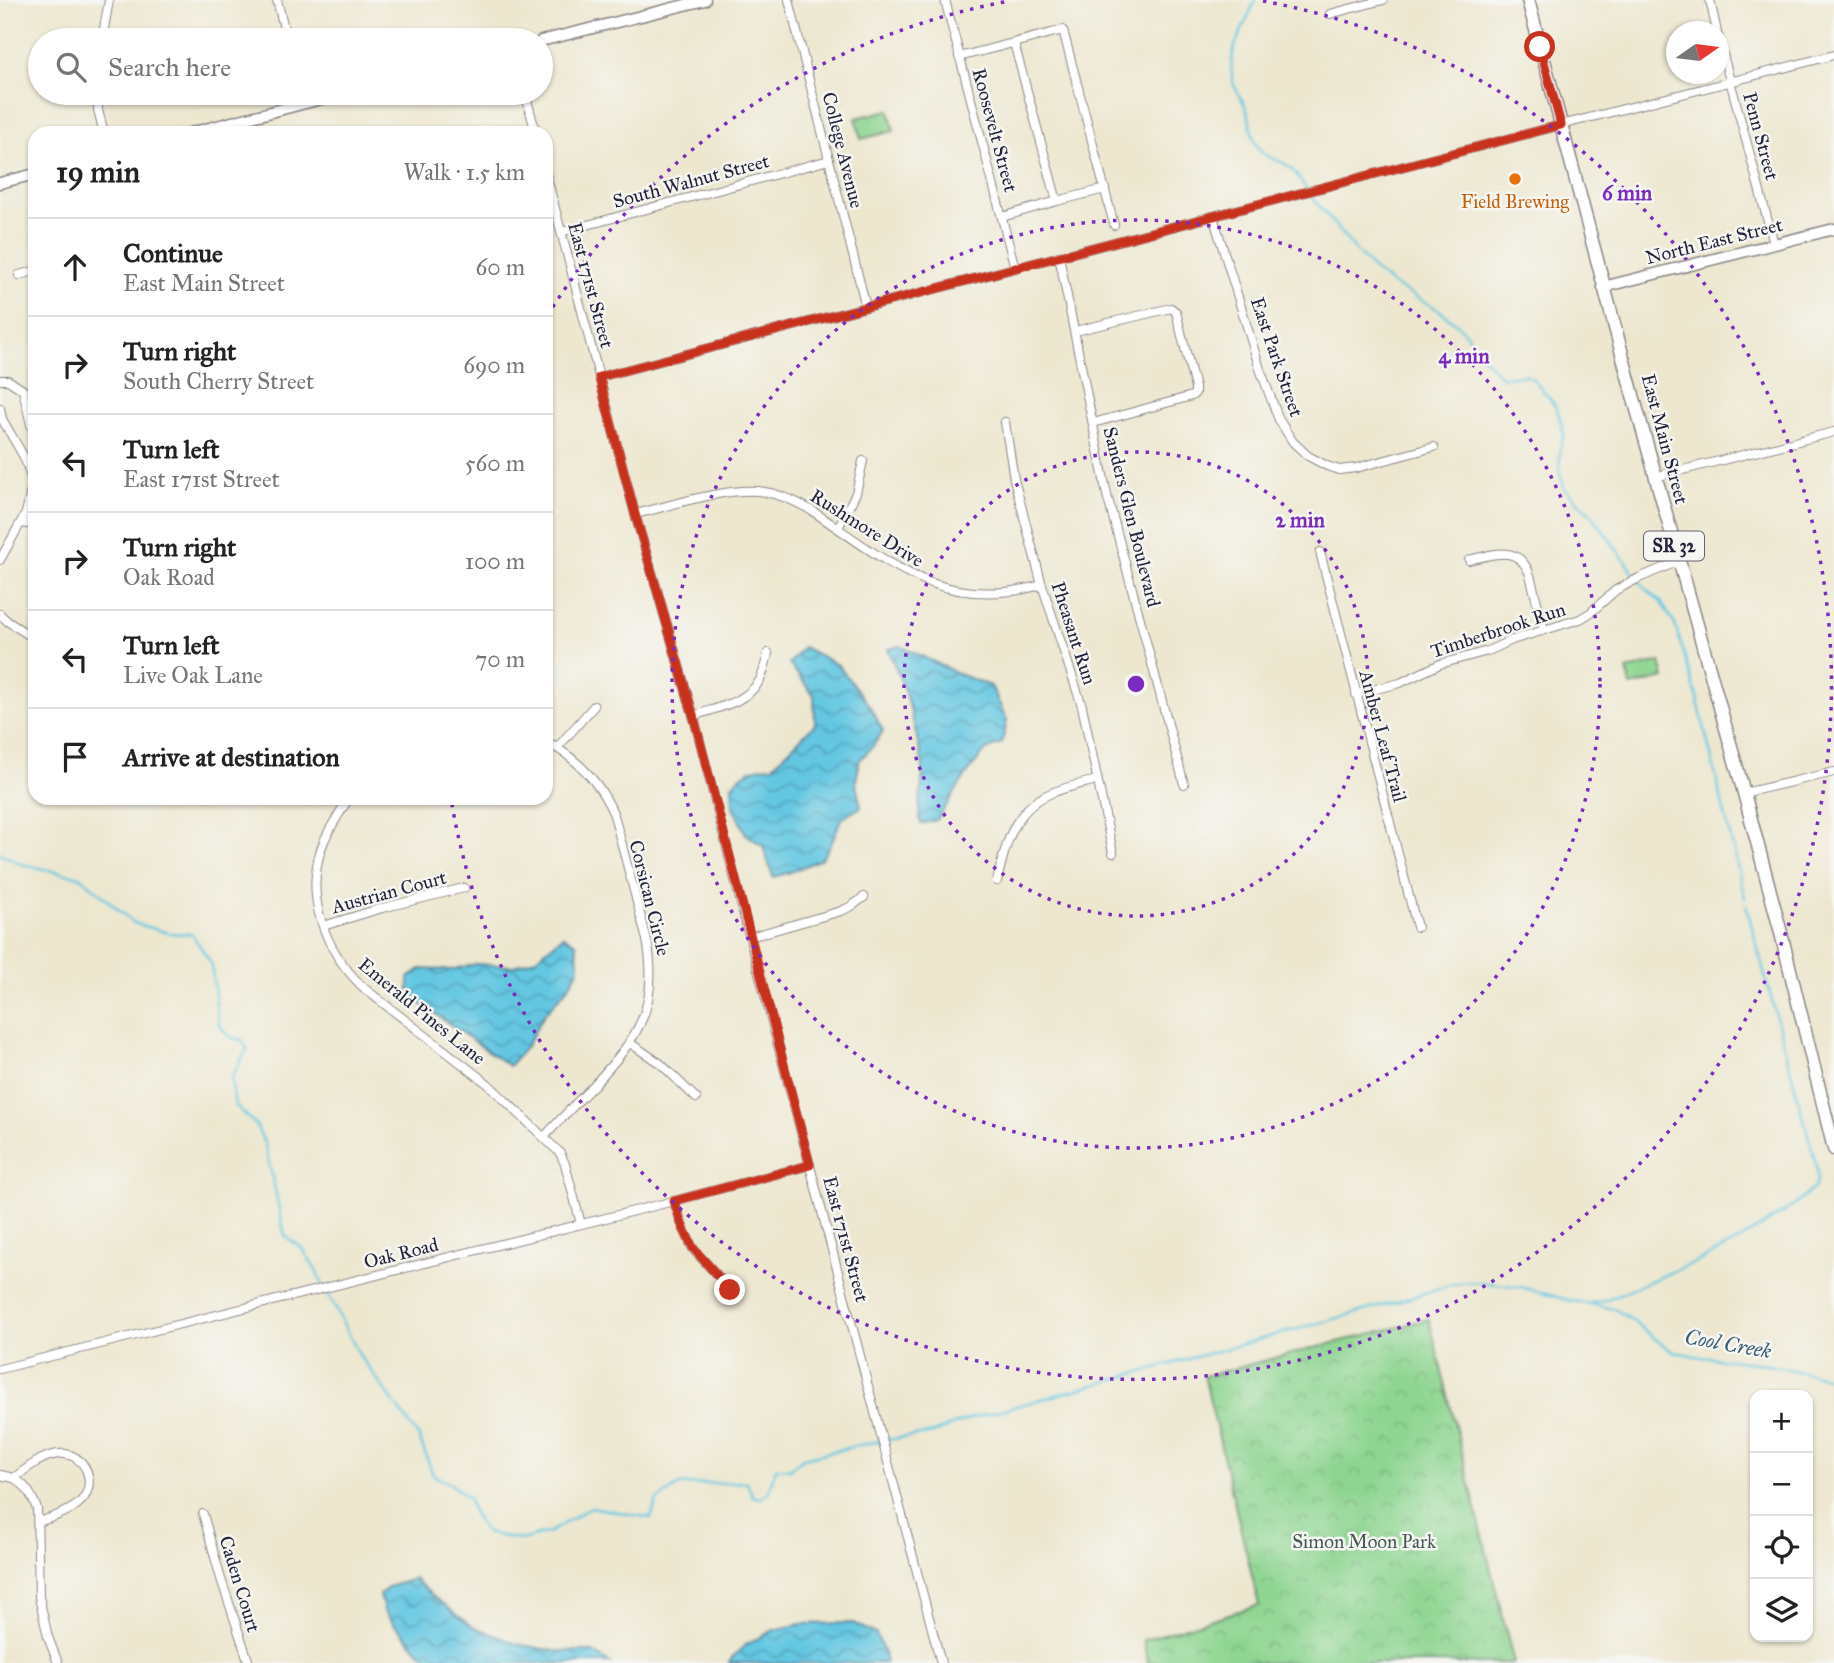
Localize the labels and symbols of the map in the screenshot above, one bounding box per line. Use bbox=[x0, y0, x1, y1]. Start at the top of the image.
north arrow bbox=[1666, 21, 1729, 84]
route start bbox=[1524, 31, 1555, 62]
street label: Roosevelt Street bbox=[967, 66, 1023, 195]
street label: Penn Street bbox=[1738, 89, 1784, 183]
street label: College Avenue bbox=[817, 90, 869, 211]
street label: South Walnut Street bbox=[610, 149, 772, 213]
marker: Field Brewing bbox=[1507, 171, 1523, 187]
text: 6 min bbox=[1602, 180, 1653, 206]
place label: Field Brewing bbox=[1461, 190, 1569, 214]
street label: North East Street bbox=[1643, 213, 1785, 269]
street label: East 171st Street bbox=[563, 219, 619, 351]
street label: East Park Street bbox=[1246, 294, 1308, 420]
text: 4 min bbox=[1438, 343, 1490, 369]
street label: East Main Street bbox=[1637, 371, 1693, 507]
street label: Sanders Glen Boulevard bbox=[1098, 424, 1166, 610]
street label: Rushmore Drive bbox=[806, 484, 928, 572]
text: 2 min bbox=[1275, 507, 1325, 533]
road number: SR 32 bbox=[1644, 532, 1704, 560]
street label: Pheasant Run bbox=[1047, 579, 1101, 687]
street label: Timberbrook Run bbox=[1428, 597, 1568, 663]
street label: Amber Leaf Trail bbox=[1354, 667, 1412, 805]
centre of rings bbox=[1124, 672, 1148, 696]
street label: Corsican Circle bbox=[625, 838, 676, 958]
street label: Austrian Court bbox=[328, 866, 449, 919]
street label: Emerald Pines Lane bbox=[354, 953, 490, 1069]
street label: East 171st Street bbox=[818, 1173, 874, 1305]
street label: Oak Road bbox=[361, 1233, 441, 1273]
route end bbox=[714, 1274, 745, 1305]
water label: Cool Creek bbox=[1683, 1324, 1774, 1365]
park label: Simon Moon Park bbox=[1292, 1530, 1436, 1553]
street label: Caden Court bbox=[214, 1533, 266, 1635]

